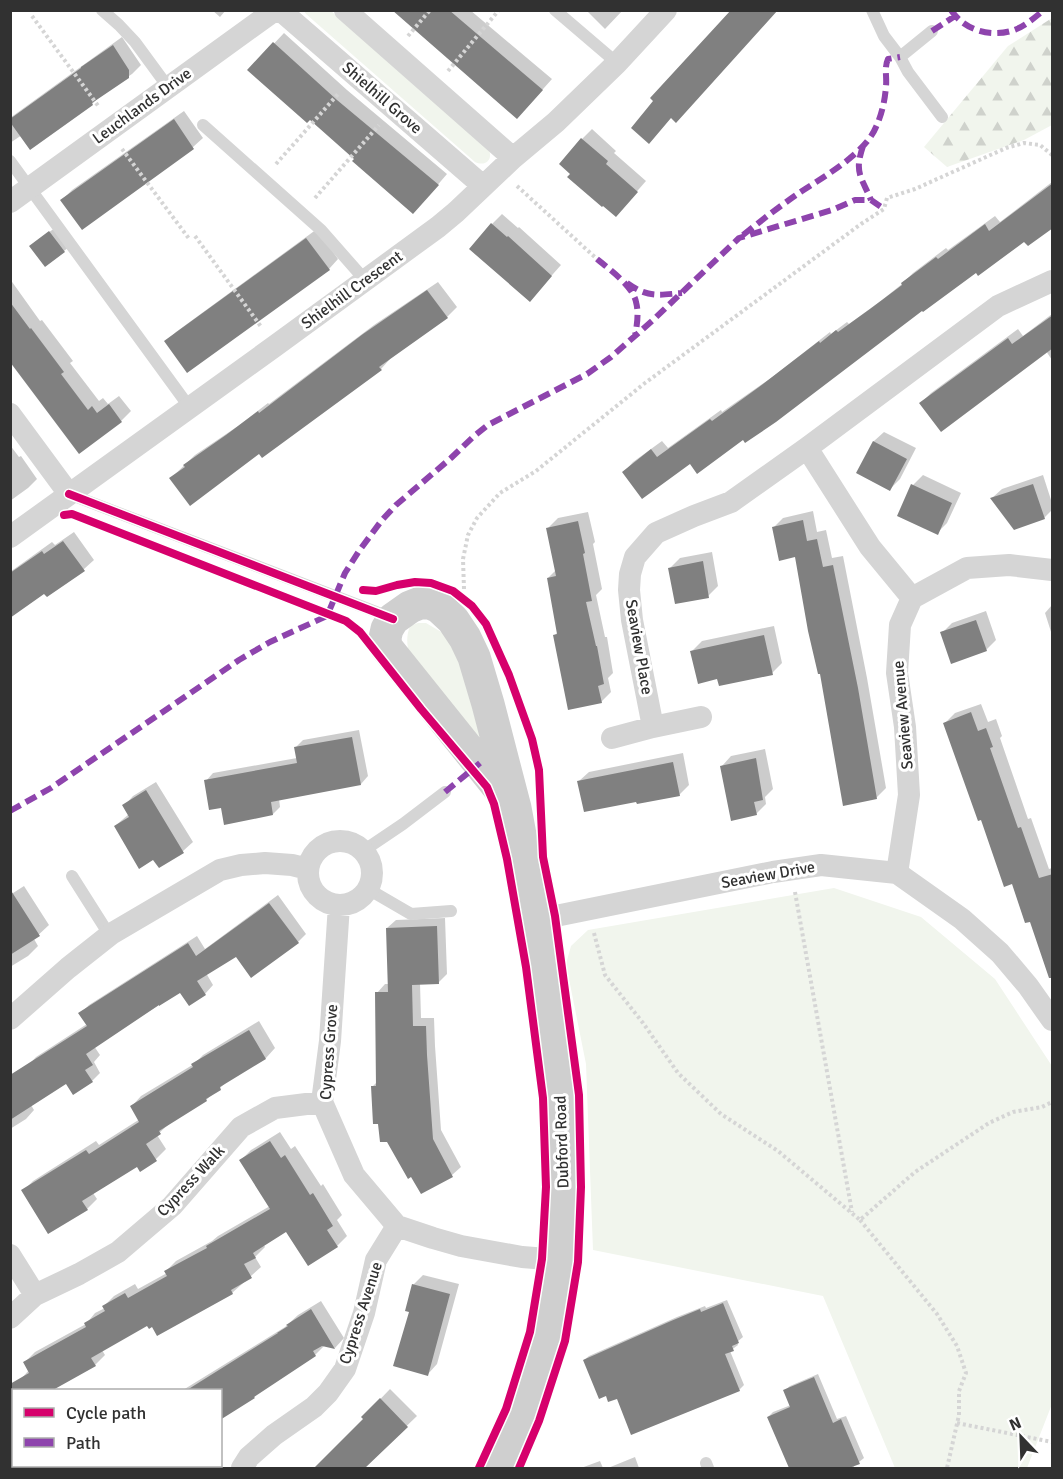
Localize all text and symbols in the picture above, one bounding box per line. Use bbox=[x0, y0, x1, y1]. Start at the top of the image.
street label: Shielhill Grove bbox=[338, 58, 426, 138]
street label: Leuchlands Drive bbox=[89, 63, 195, 149]
street label: Shielhill Crescent bbox=[297, 246, 407, 334]
street label: Seaview Place bbox=[621, 598, 657, 696]
street label: Seaview Avenue bbox=[888, 660, 918, 770]
street label: Seaview Drive bbox=[720, 857, 816, 893]
street label: Cypress Grove bbox=[316, 1003, 342, 1101]
street label: Dubford Road bbox=[550, 1095, 574, 1189]
street label: Cypress Walk bbox=[153, 1141, 229, 1221]
street label: Cypress Avenue bbox=[335, 1259, 387, 1367]
legend bbox=[12, 1389, 222, 1467]
text: Cycle path bbox=[66, 1402, 146, 1424]
north arrow bbox=[991, 1407, 1051, 1467]
text: N bbox=[1006, 1413, 1025, 1435]
text: Path bbox=[66, 1432, 101, 1454]

